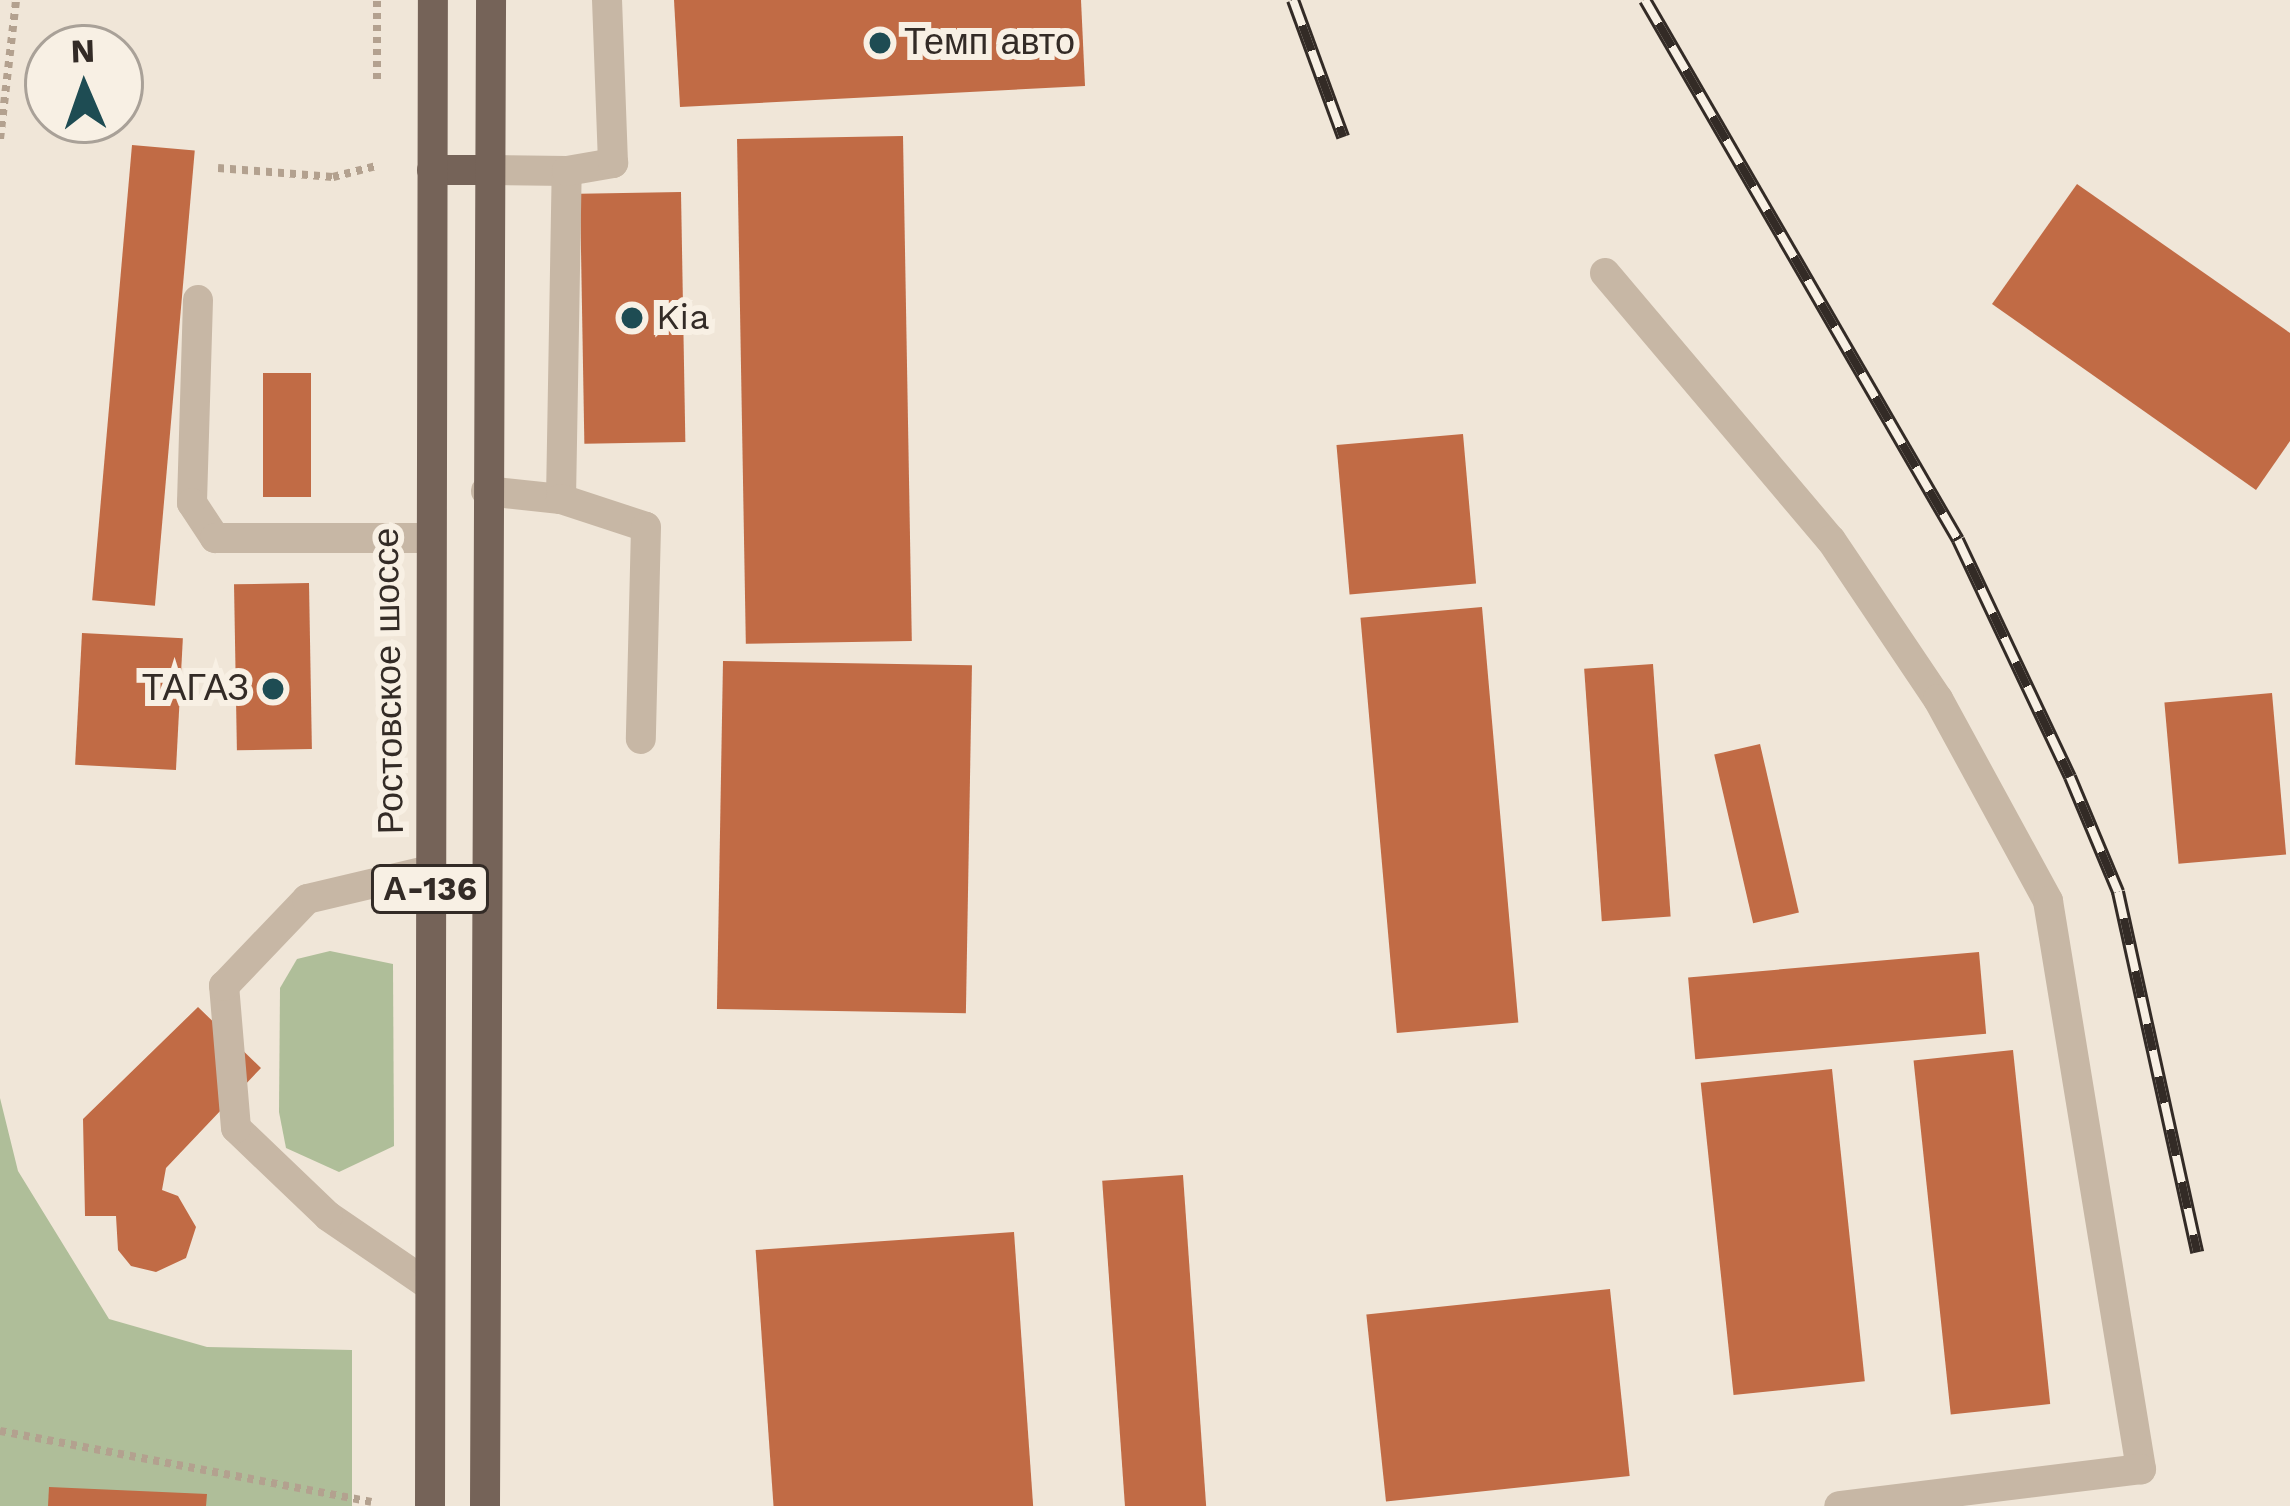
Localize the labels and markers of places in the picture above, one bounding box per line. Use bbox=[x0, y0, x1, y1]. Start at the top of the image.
place label: Темп авто bbox=[904, 21, 1075, 65]
marker: Темп авто bbox=[867, 30, 893, 56]
place label: Kia bbox=[656, 296, 710, 340]
marker: Kia bbox=[619, 305, 645, 331]
place label: ТАГАЗ bbox=[142, 667, 249, 711]
marker: ТАГАЗ bbox=[260, 676, 286, 702]

